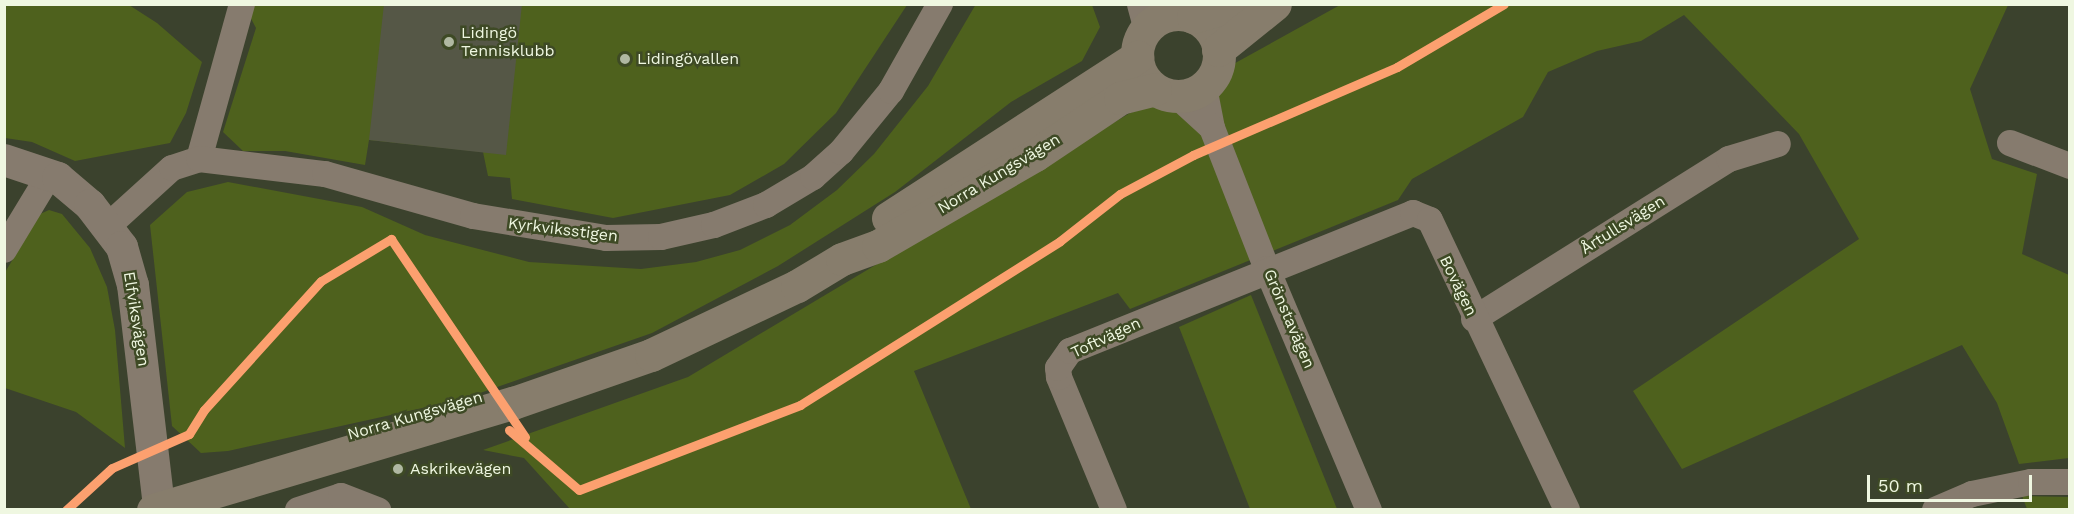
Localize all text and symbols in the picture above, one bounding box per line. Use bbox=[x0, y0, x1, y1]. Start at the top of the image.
place label: Lidingö Tennisklubb bbox=[461, 23, 555, 61]
marker: Lidingö Tennisklubb bbox=[442, 35, 456, 49]
place label: Lidingövallen bbox=[637, 49, 739, 69]
marker: Lidingövallen bbox=[618, 52, 632, 66]
street label: Norra Kungsvägen bbox=[934, 130, 1064, 218]
street label: Årtullsvägen bbox=[1577, 191, 1669, 259]
street label: Kyrkviksstigen bbox=[507, 214, 619, 246]
street label: Bovägen bbox=[1435, 253, 1481, 319]
street label: Grönstavägen bbox=[1259, 266, 1319, 372]
street label: Elfviksvägen bbox=[119, 270, 153, 368]
street label: Toftvägen bbox=[1068, 314, 1144, 362]
street label: Norra Kungsvägen bbox=[345, 387, 485, 445]
place label: Askrikevägen bbox=[410, 459, 511, 479]
marker: Askrikevägen bbox=[391, 462, 405, 476]
scale bar bbox=[1870, 463, 2035, 501]
text: 50 m bbox=[1878, 475, 1923, 496]

